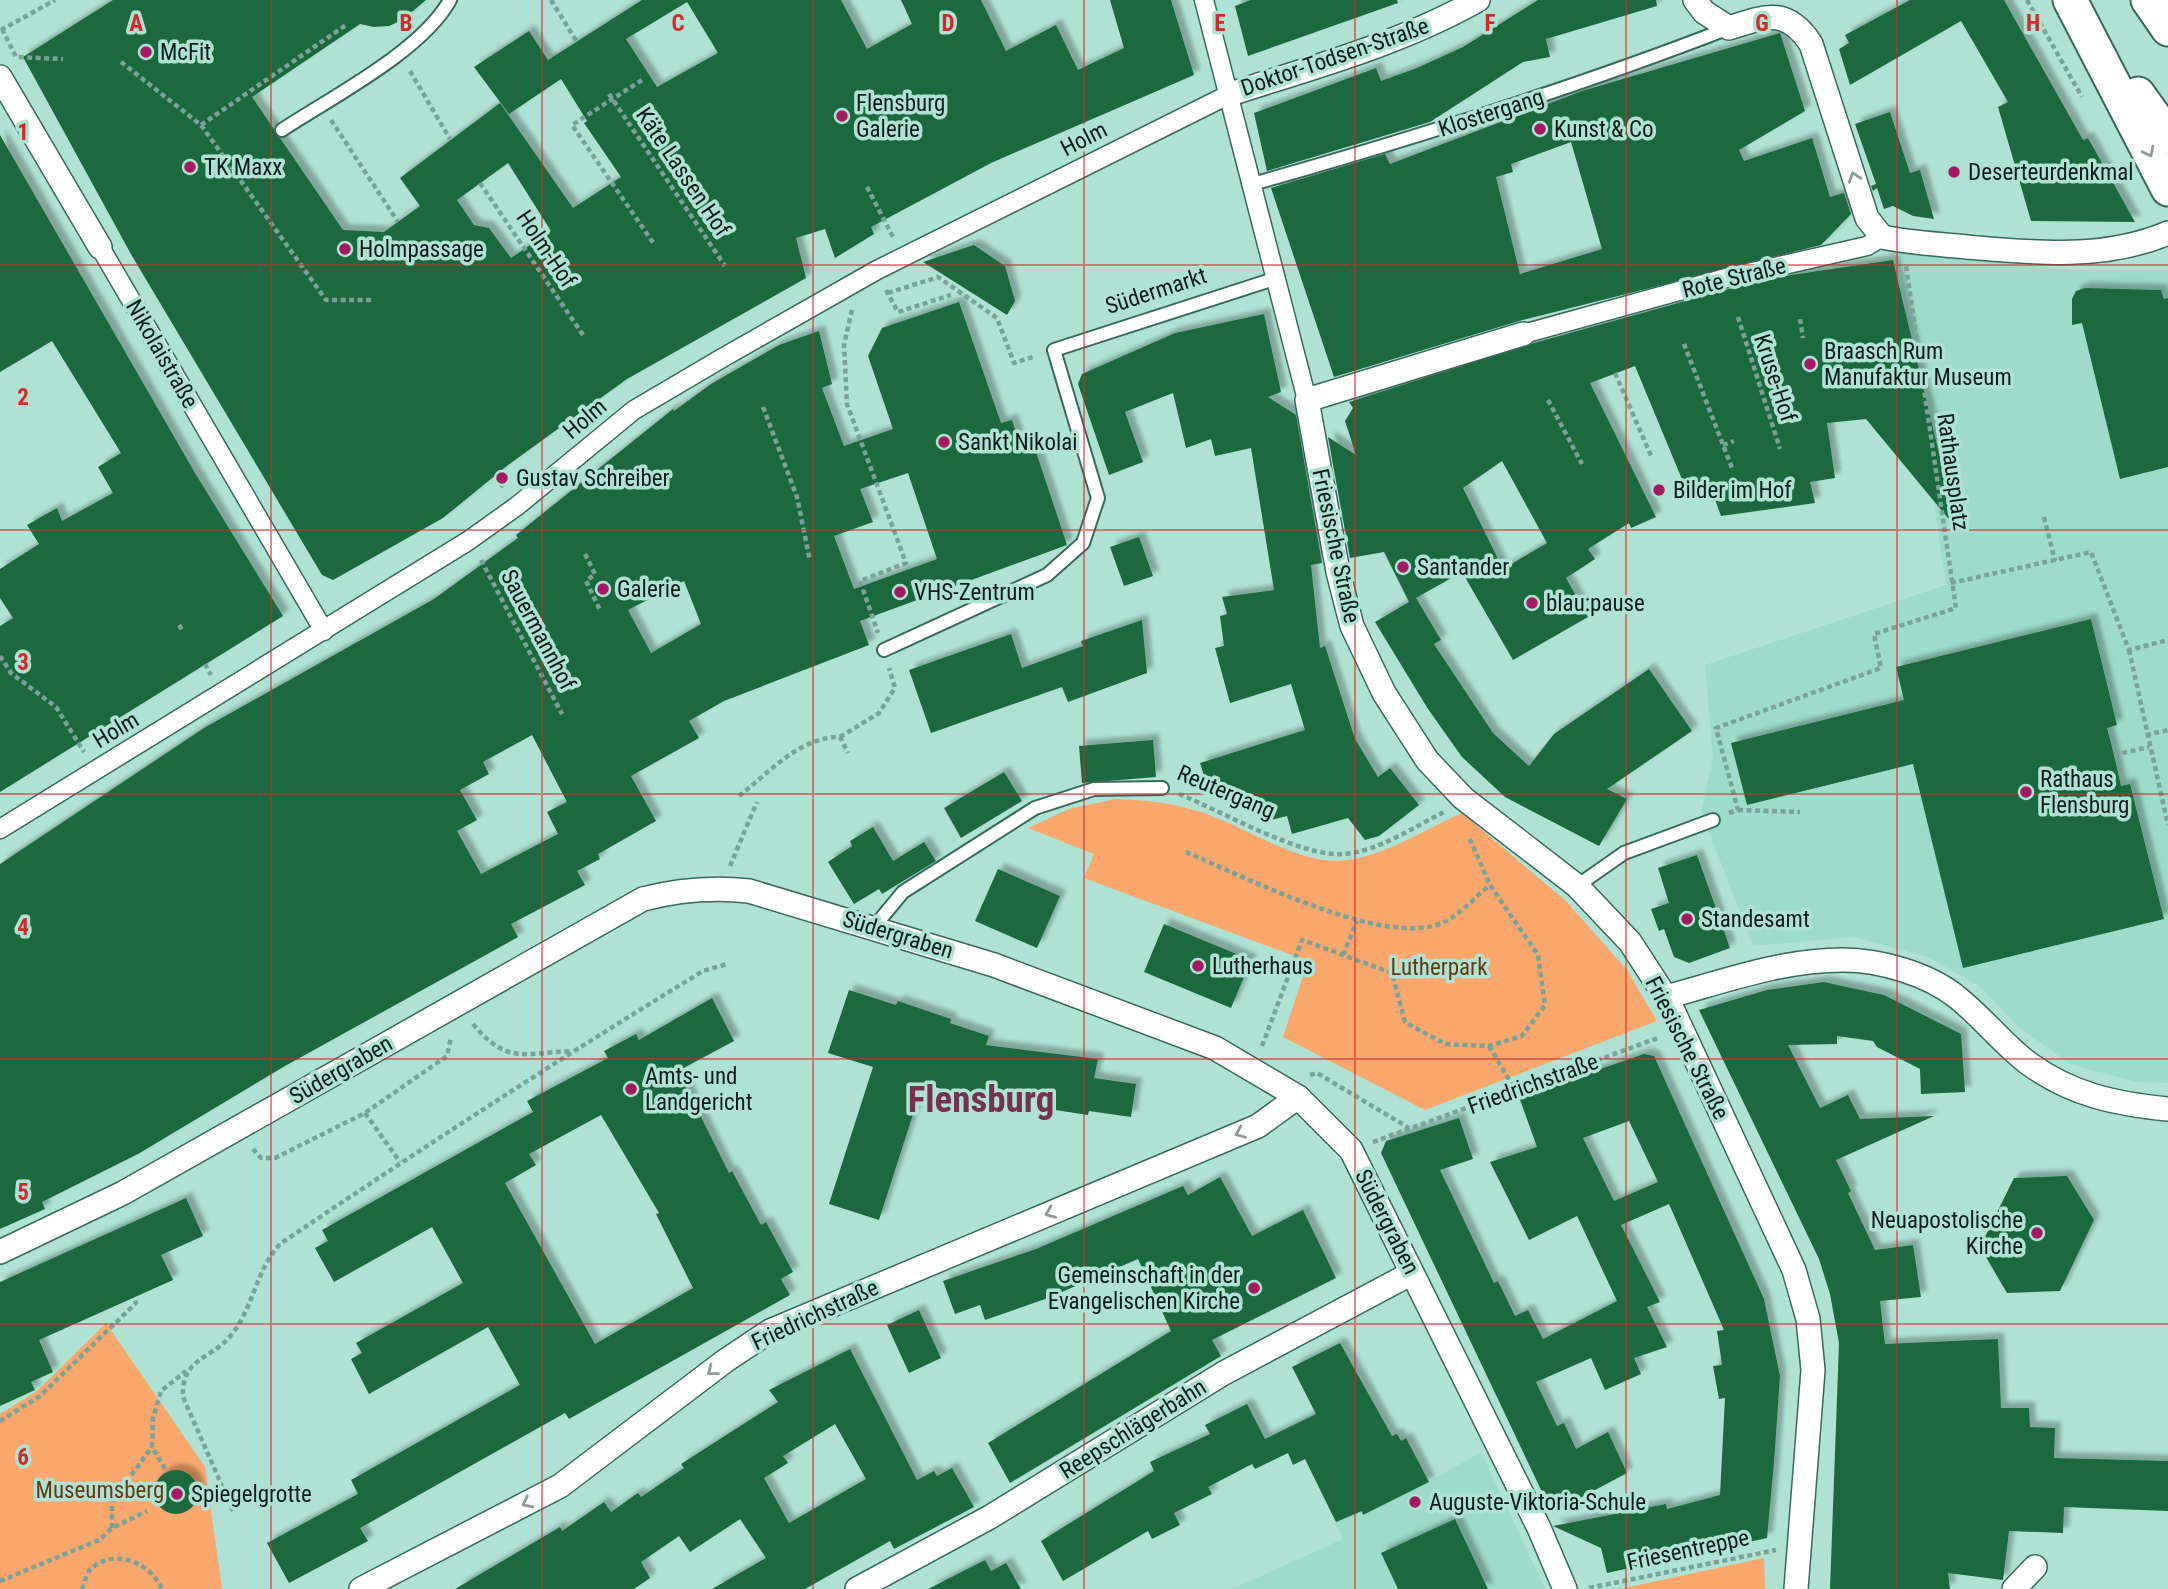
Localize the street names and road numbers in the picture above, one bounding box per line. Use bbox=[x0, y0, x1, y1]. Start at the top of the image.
street label: Doktor-Todsen-Straße bbox=[1238, 12, 1432, 102]
street label: Klostergang bbox=[1435, 83, 1547, 143]
street label: Käte Lassen Hof bbox=[630, 102, 736, 242]
street label: Holm bbox=[1056, 116, 1112, 162]
street label: Holm-Hof bbox=[510, 205, 582, 293]
street label: Rote Straße bbox=[1679, 252, 1789, 304]
street label: Südermarkt bbox=[1102, 262, 1210, 320]
street label: Nikolaistraße bbox=[120, 295, 204, 413]
street label: Kruse-Hof bbox=[1748, 331, 1802, 426]
street label: Holm bbox=[558, 393, 612, 445]
street label: Rathausplatz bbox=[1931, 412, 1975, 532]
street label: Friesische Straße bbox=[1306, 466, 1366, 626]
street label: Sauermannhof bbox=[495, 565, 581, 695]
street label: Holm bbox=[88, 706, 144, 754]
street label: Reutergang bbox=[1173, 759, 1279, 825]
street label: Südergraben bbox=[839, 905, 957, 965]
street label: Friesische Straße bbox=[1639, 972, 1735, 1124]
street label: Südergraben bbox=[285, 1030, 397, 1110]
street label: Friedrichstraße bbox=[1464, 1048, 1602, 1120]
street label: Südergraben bbox=[1349, 1165, 1425, 1279]
street label: Friedrichstraße bbox=[747, 1274, 883, 1356]
street label: Reepschlägerbahn bbox=[1055, 1373, 1211, 1485]
street label: Friesentreppe bbox=[1624, 1524, 1752, 1576]

